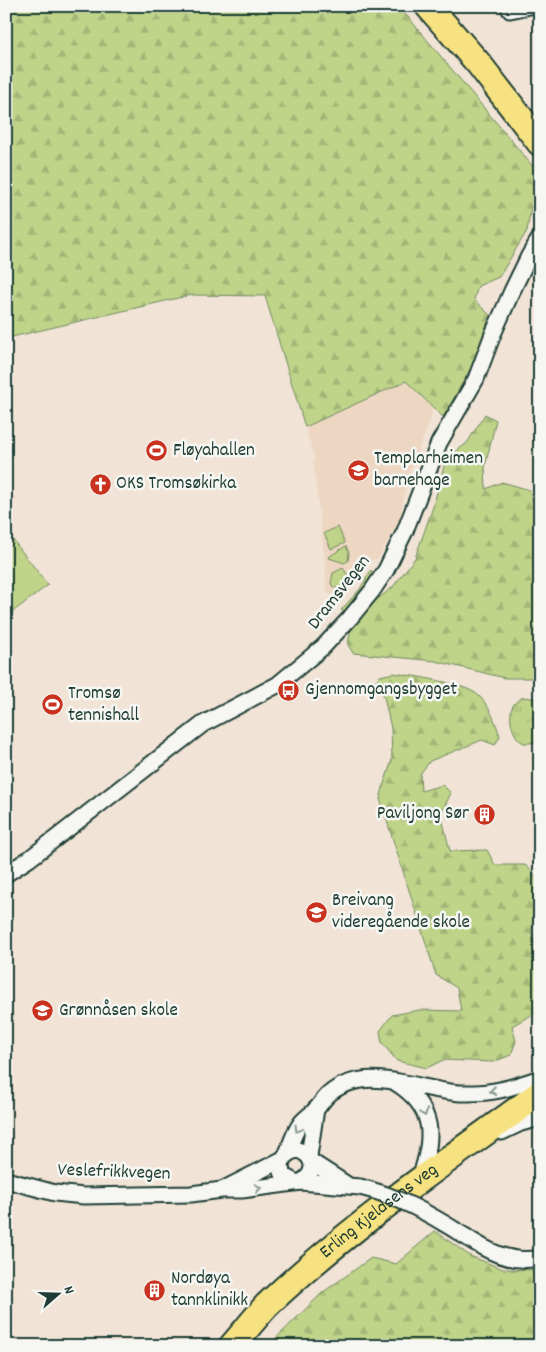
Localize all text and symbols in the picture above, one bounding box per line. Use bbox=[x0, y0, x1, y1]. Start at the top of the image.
place label: Fløyahallen bbox=[173, 438, 255, 465]
sports icon: Fløyahallen bbox=[145, 439, 169, 463]
place label: Templarheimen barnehage bbox=[374, 446, 483, 495]
school or university icon: Templarheimen barnehage bbox=[346, 458, 370, 482]
place label: OKS Tromsøkirka bbox=[116, 471, 237, 498]
church icon: OKS Tromsøkirka bbox=[88, 472, 112, 496]
street label: Dramsvegen bbox=[302, 550, 378, 636]
place label: Gjennomgangsbygget bbox=[305, 677, 457, 704]
bus stop icon: Gjennomgangsbygget bbox=[277, 678, 301, 702]
place label: Tromsø tennishall bbox=[68, 681, 140, 730]
sports icon: Tromsø tennishall bbox=[40, 693, 64, 717]
place label: Paviljong Sør bbox=[377, 801, 469, 828]
building icon: Paviljong Sør bbox=[473, 802, 497, 826]
place label: Breivang videregående skole bbox=[332, 888, 470, 937]
school or university icon: Breivang videregående skole bbox=[304, 900, 328, 924]
place label: Grønnåsen skole bbox=[59, 998, 178, 1025]
school or university icon: Grønnåsen skole bbox=[31, 999, 55, 1023]
one-way arrow bbox=[489, 1085, 497, 1096]
one-way arrow bbox=[418, 1108, 428, 1117]
one-way arrow bbox=[294, 1124, 304, 1133]
street label: Erling Kjeldsens veg bbox=[314, 1157, 444, 1266]
street label: Veslefrikkvegen bbox=[57, 1158, 171, 1188]
one-way arrow bbox=[254, 1183, 263, 1193]
place label: Nordøya tannklinikk bbox=[171, 1266, 248, 1315]
north arrow bbox=[32, 1270, 82, 1320]
building icon: Nordøya tannklinikk bbox=[143, 1278, 167, 1302]
text: N bbox=[58, 1284, 79, 1297]

